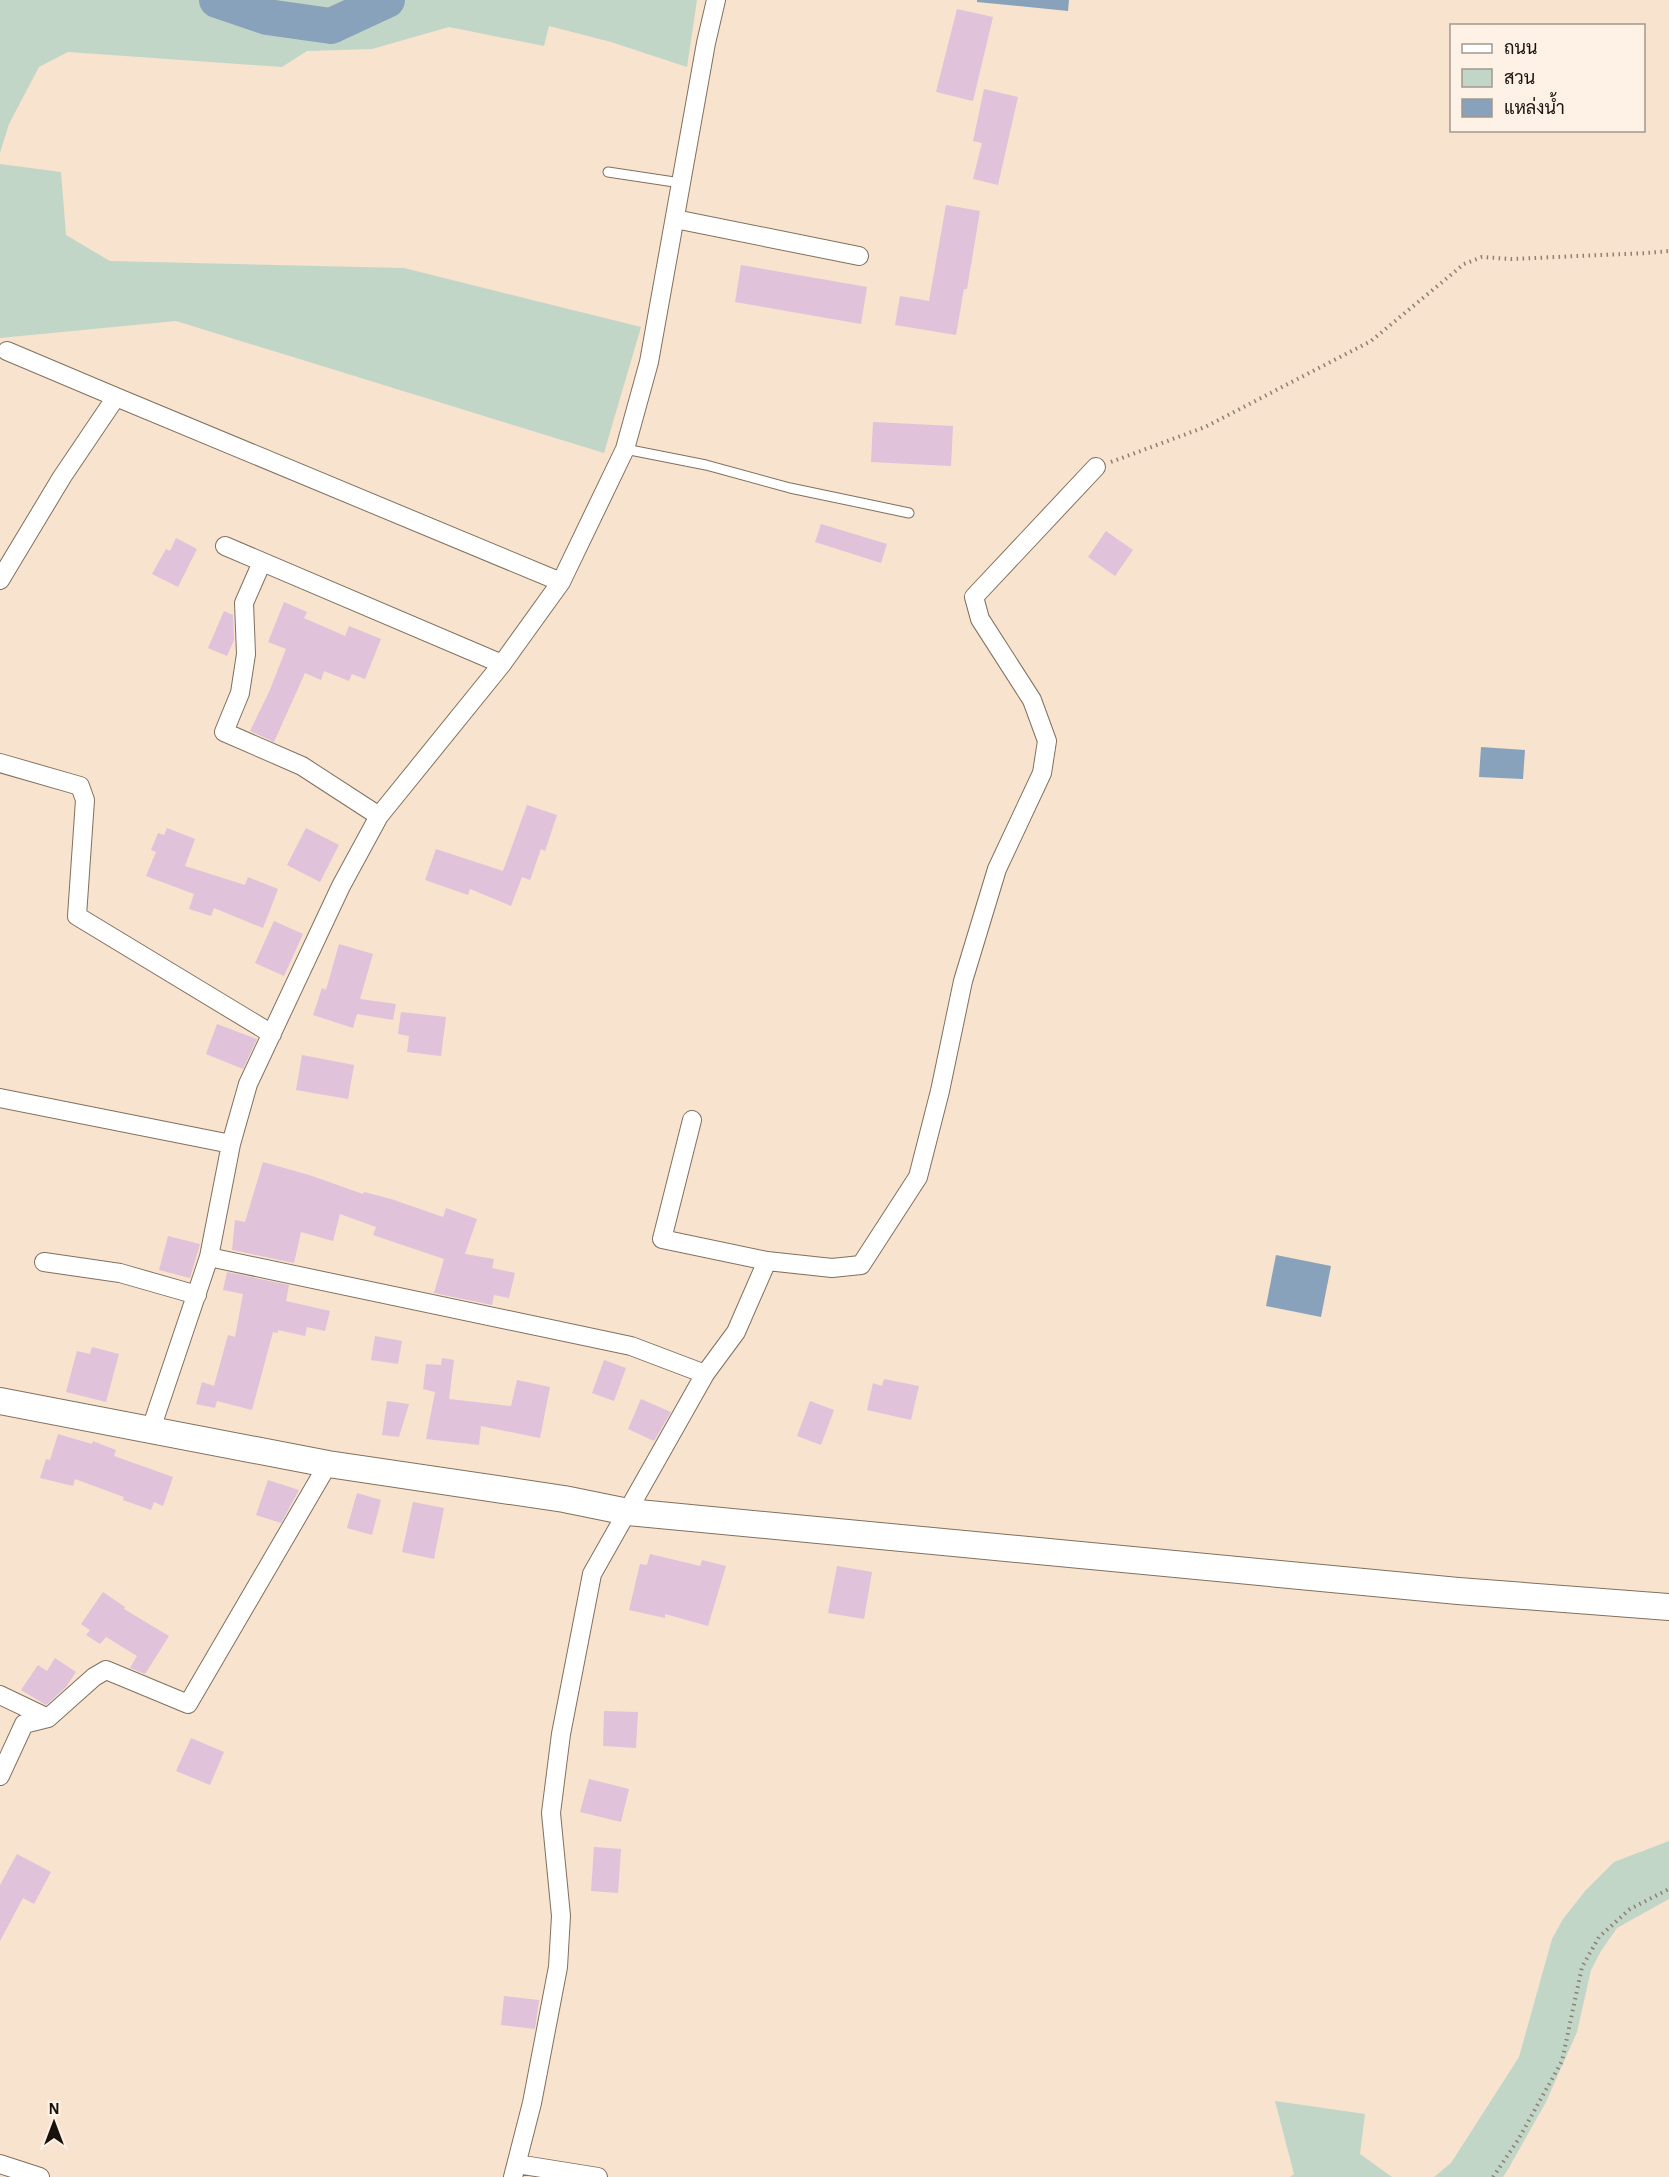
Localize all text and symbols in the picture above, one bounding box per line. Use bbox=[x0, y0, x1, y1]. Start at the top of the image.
legend bbox=[1450, 24, 1645, 132]
text: ถนน bbox=[1504, 40, 1537, 58]
text: สวน bbox=[1504, 70, 1535, 88]
text: แหล่งน้ำ bbox=[1504, 92, 1565, 118]
north arrow bbox=[24, 2093, 84, 2153]
text: N bbox=[48, 2101, 60, 2117]

